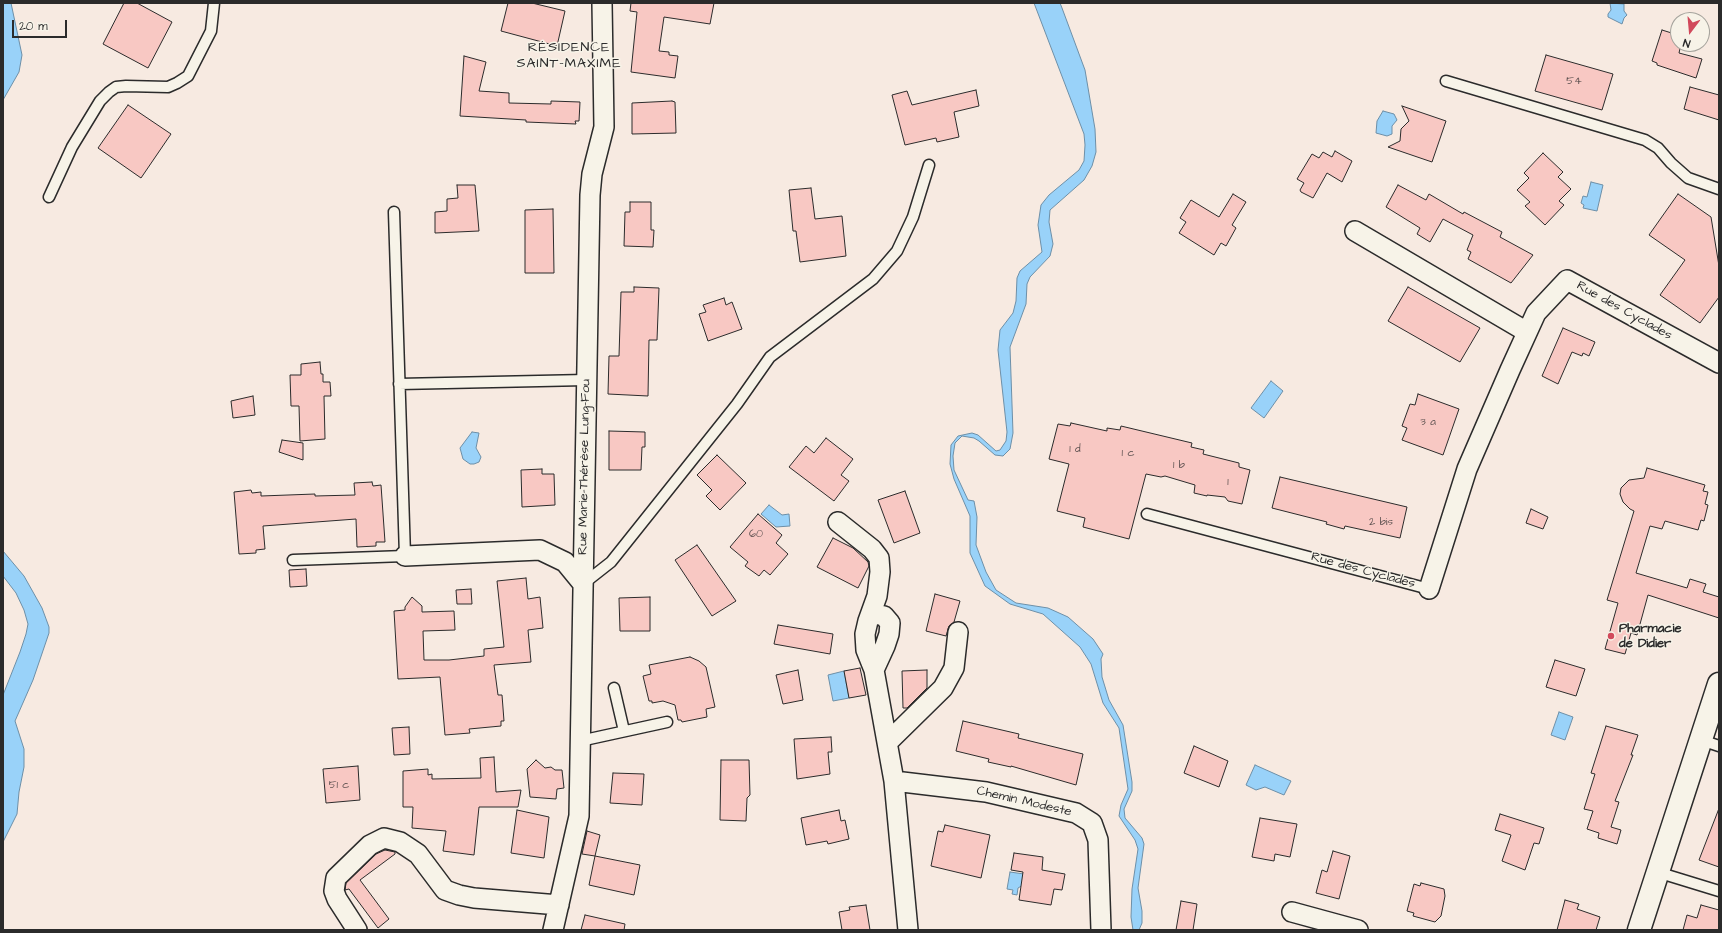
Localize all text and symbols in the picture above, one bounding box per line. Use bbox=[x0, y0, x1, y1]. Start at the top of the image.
scale bar bbox=[14, 12, 69, 38]
north arrow bbox=[1670, 12, 1710, 52]
text: 20 m bbox=[19, 18, 48, 35]
text: N bbox=[1681, 35, 1692, 51]
district label: RÉSIDENCE SAINT-MAXIME bbox=[517, 40, 621, 72]
house number: 54 bbox=[1566, 75, 1582, 89]
street label: Rue des Cyclades bbox=[1573, 278, 1675, 344]
street label: Rue Marie-Thérèse Lung-Fou bbox=[576, 379, 594, 555]
house number: 3 a bbox=[1420, 416, 1436, 430]
house number: 1 d bbox=[1069, 443, 1081, 457]
house number: 1 c bbox=[1122, 447, 1134, 461]
house number: 1 b bbox=[1173, 459, 1185, 473]
house number: 1 bbox=[1227, 476, 1229, 490]
house number: 2 bis bbox=[1369, 516, 1393, 530]
house number: 60 bbox=[749, 528, 763, 542]
street label: Rue des Cyclades bbox=[1309, 550, 1417, 592]
place label: Pharmacie de Didier bbox=[1619, 621, 1681, 652]
marker: Pharmacie de Didier bbox=[1606, 631, 1616, 641]
house number: 51 c bbox=[329, 779, 349, 793]
street label: Chemin Modeste bbox=[975, 783, 1073, 821]

